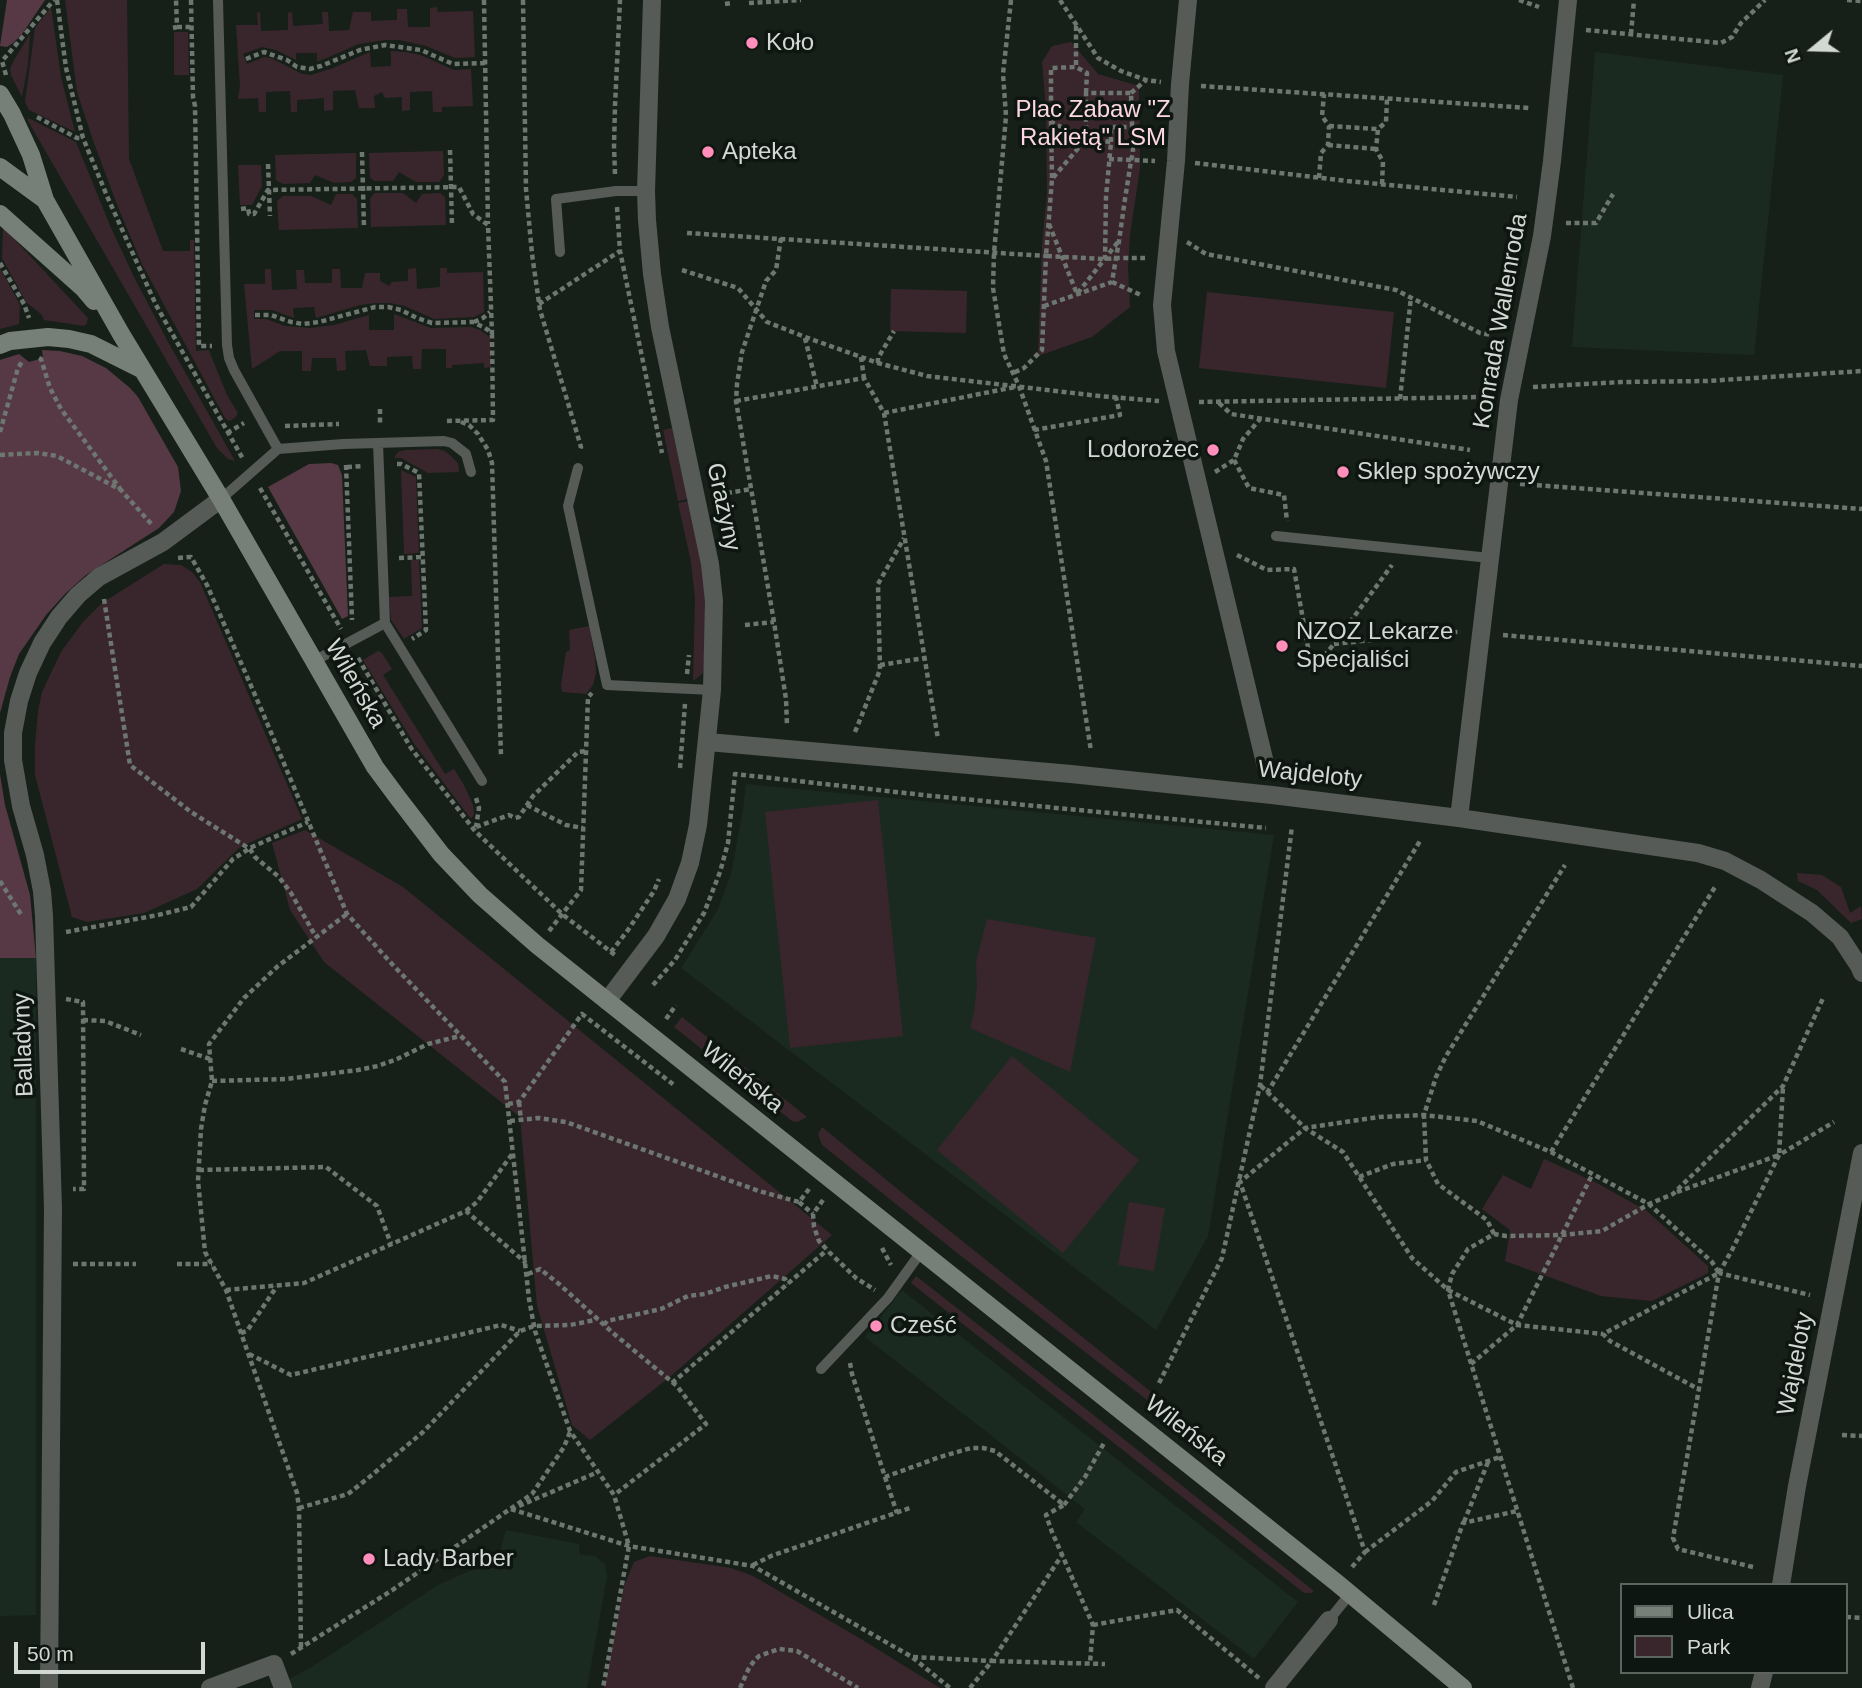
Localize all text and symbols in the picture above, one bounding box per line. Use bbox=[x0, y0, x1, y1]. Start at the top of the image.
north arrow bbox=[1778, 14, 1848, 84]
place label: Koło bbox=[766, 29, 814, 57]
marker: Koło bbox=[744, 35, 760, 51]
text: N bbox=[1781, 46, 1805, 66]
park label: Plac Zabaw "Z Rakietą" LSM bbox=[1015, 96, 1171, 152]
place label: Apteka bbox=[722, 138, 797, 166]
marker: Apteka bbox=[700, 144, 716, 160]
street label: Konrada Wallenroda bbox=[1468, 211, 1534, 431]
place label: Lodorożec bbox=[1087, 436, 1199, 464]
marker: Lodorożec bbox=[1205, 442, 1221, 458]
place label: Sklep spożywczy bbox=[1357, 458, 1540, 486]
street label: Grażyny bbox=[700, 460, 746, 554]
marker: Sklep spożywczy bbox=[1335, 464, 1351, 480]
place label: NZOZ Lekarze Specjaliści bbox=[1296, 618, 1453, 674]
street label: Wileńska bbox=[318, 635, 392, 733]
marker: NZOZ Lekarze Specjaliści bbox=[1274, 638, 1290, 654]
street label: Wajdeloty bbox=[1257, 755, 1363, 795]
street label: Balladyny bbox=[8, 992, 40, 1098]
street label: Wileńska bbox=[695, 1036, 789, 1120]
street label: Wajdeloty bbox=[1772, 1310, 1820, 1418]
place label: Cześć bbox=[890, 1312, 957, 1340]
marker: Cześć bbox=[868, 1318, 884, 1334]
street label: Wileńska bbox=[1139, 1390, 1233, 1472]
place label: Lady Barber bbox=[383, 1545, 514, 1573]
marker: Lady Barber bbox=[361, 1551, 377, 1567]
legend bbox=[1620, 1583, 1848, 1674]
text: Ulica bbox=[1687, 1600, 1734, 1623]
scale bar bbox=[18, 1628, 208, 1672]
text: Park bbox=[1687, 1635, 1730, 1658]
text: 50 m bbox=[27, 1642, 74, 1665]

